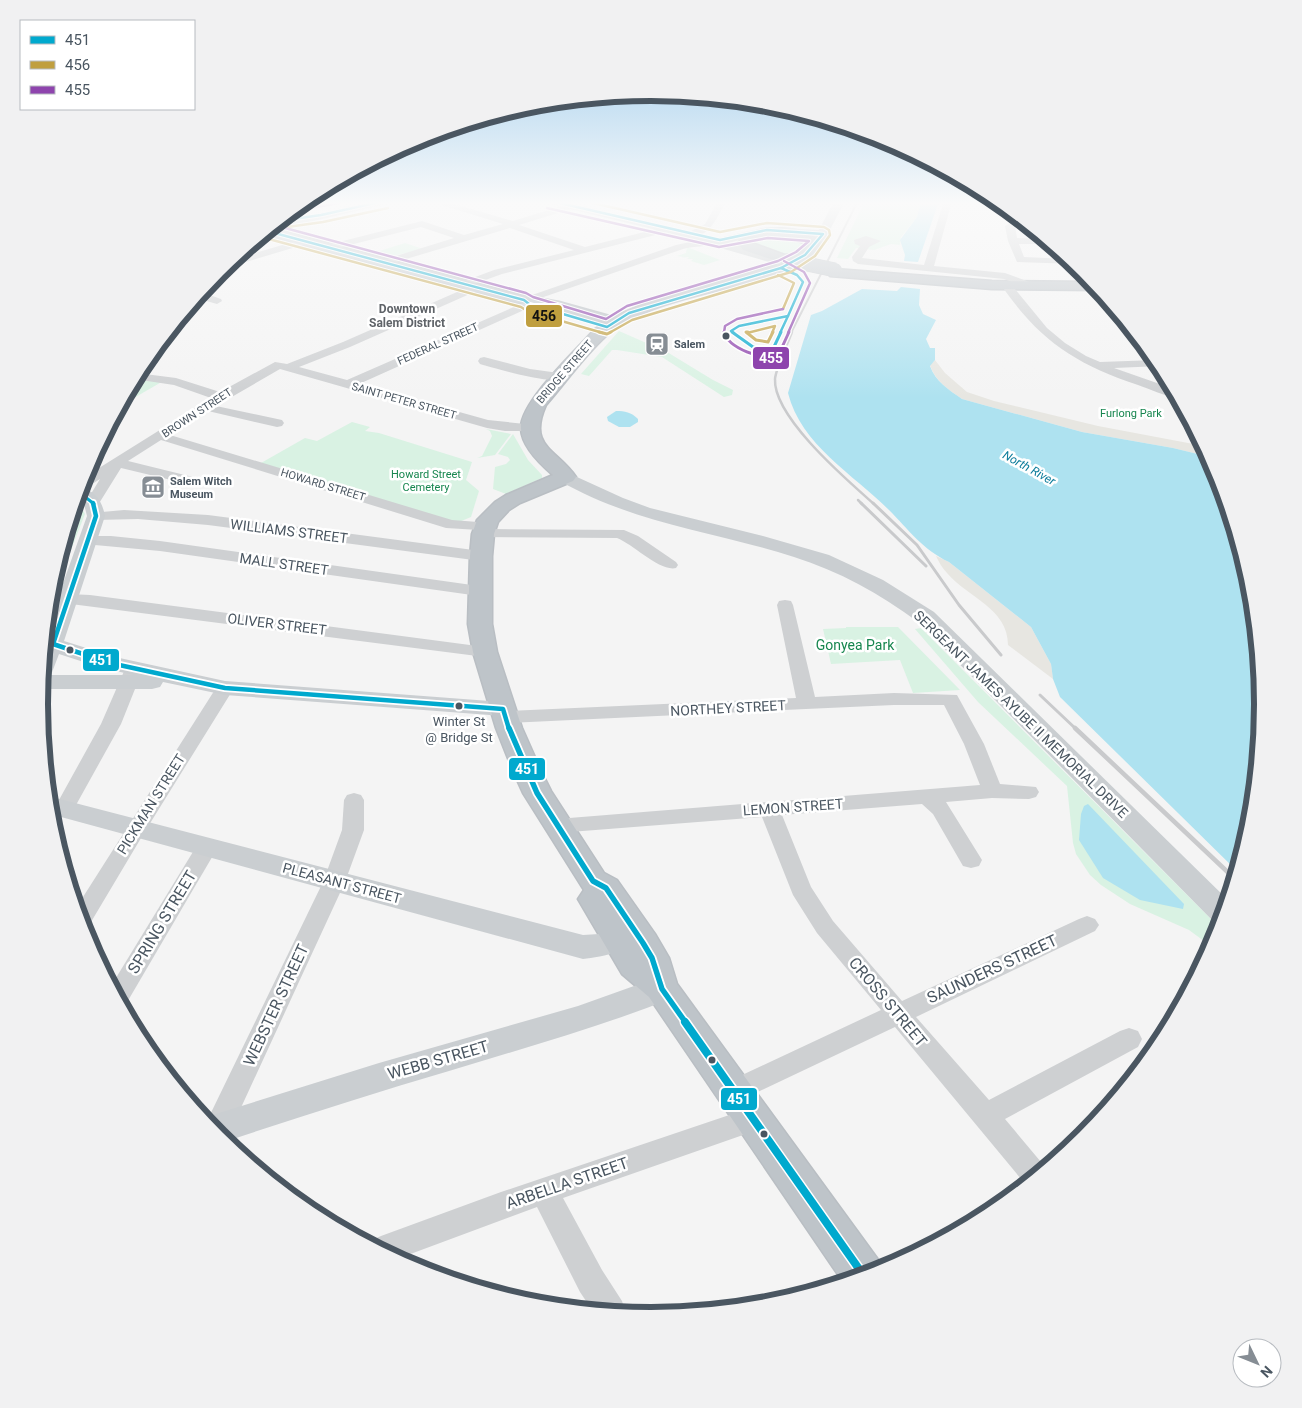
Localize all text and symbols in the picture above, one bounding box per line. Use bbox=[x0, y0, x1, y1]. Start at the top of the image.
legend bbox=[20, 20, 195, 110]
text: 451 bbox=[65, 31, 90, 49]
text: 456 bbox=[65, 56, 90, 74]
text: 455 bbox=[65, 81, 90, 99]
district label: Downtown Salem District bbox=[369, 302, 445, 330]
line badge: 456 bbox=[525, 304, 563, 328]
text: 456 bbox=[532, 308, 556, 324]
street label: FEDERAL STREET bbox=[395, 320, 481, 368]
station icon: Salem bbox=[644, 331, 670, 357]
unlabelled marker bbox=[721, 331, 731, 341]
street label: BRIDGE STREET bbox=[534, 337, 596, 406]
place label: Salem bbox=[674, 338, 705, 351]
line badge: 455 bbox=[752, 346, 790, 370]
text: 455 bbox=[759, 350, 783, 366]
street label: SAINT PETER STREET bbox=[350, 380, 458, 422]
street label: BROWN STREET bbox=[160, 385, 235, 440]
park label: Furlong Park bbox=[1100, 407, 1162, 420]
water label: North River bbox=[1000, 448, 1059, 489]
street label: HOWARD STREET bbox=[279, 466, 367, 504]
park label: Howard Street Cemetery bbox=[391, 468, 461, 494]
museum icon: Salem Witch Museum bbox=[140, 474, 166, 500]
place label: Salem Witch Museum bbox=[170, 475, 232, 501]
street label: WILLIAMS STREET bbox=[229, 516, 349, 546]
street label: MALL STREET bbox=[238, 550, 330, 578]
street label: SERGEANT JAMES AYUBE II MEMORIAL DRIVE bbox=[911, 607, 1131, 821]
street label: OLIVER STREET bbox=[227, 610, 328, 638]
park label: Gonyea Park bbox=[816, 637, 895, 653]
unlabelled marker bbox=[65, 645, 75, 655]
line badge: 451 bbox=[82, 648, 120, 672]
text: 451 bbox=[89, 652, 113, 668]
street label: NORTHEY STREET bbox=[670, 697, 787, 719]
marker: Winter St @ Bridge St bbox=[454, 701, 464, 711]
place label: Winter St @ Bridge St bbox=[425, 714, 493, 745]
street label: PICKMAN STREET bbox=[114, 750, 189, 857]
line badge: 451 bbox=[508, 757, 546, 781]
text: 451 bbox=[515, 761, 539, 777]
street label: LEMON STREET bbox=[742, 795, 844, 818]
street label: PLEASANT STREET bbox=[281, 859, 404, 907]
street label: SPRING STREET bbox=[124, 867, 200, 977]
street label: SAUNDERS STREET bbox=[924, 930, 1060, 1007]
street label: WEBSTER STREET bbox=[239, 941, 313, 1069]
street label: CROSS STREET bbox=[845, 953, 931, 1051]
street label: WEBB STREET bbox=[385, 1036, 491, 1083]
unlabelled marker bbox=[707, 1055, 717, 1065]
line badge: 451 bbox=[720, 1087, 758, 1111]
text: 451 bbox=[727, 1091, 751, 1107]
unlabelled marker bbox=[759, 1129, 769, 1139]
street label: ARBELLA STREET bbox=[503, 1153, 631, 1213]
north arrow bbox=[1232, 1338, 1282, 1388]
text: N bbox=[1257, 1363, 1276, 1381]

